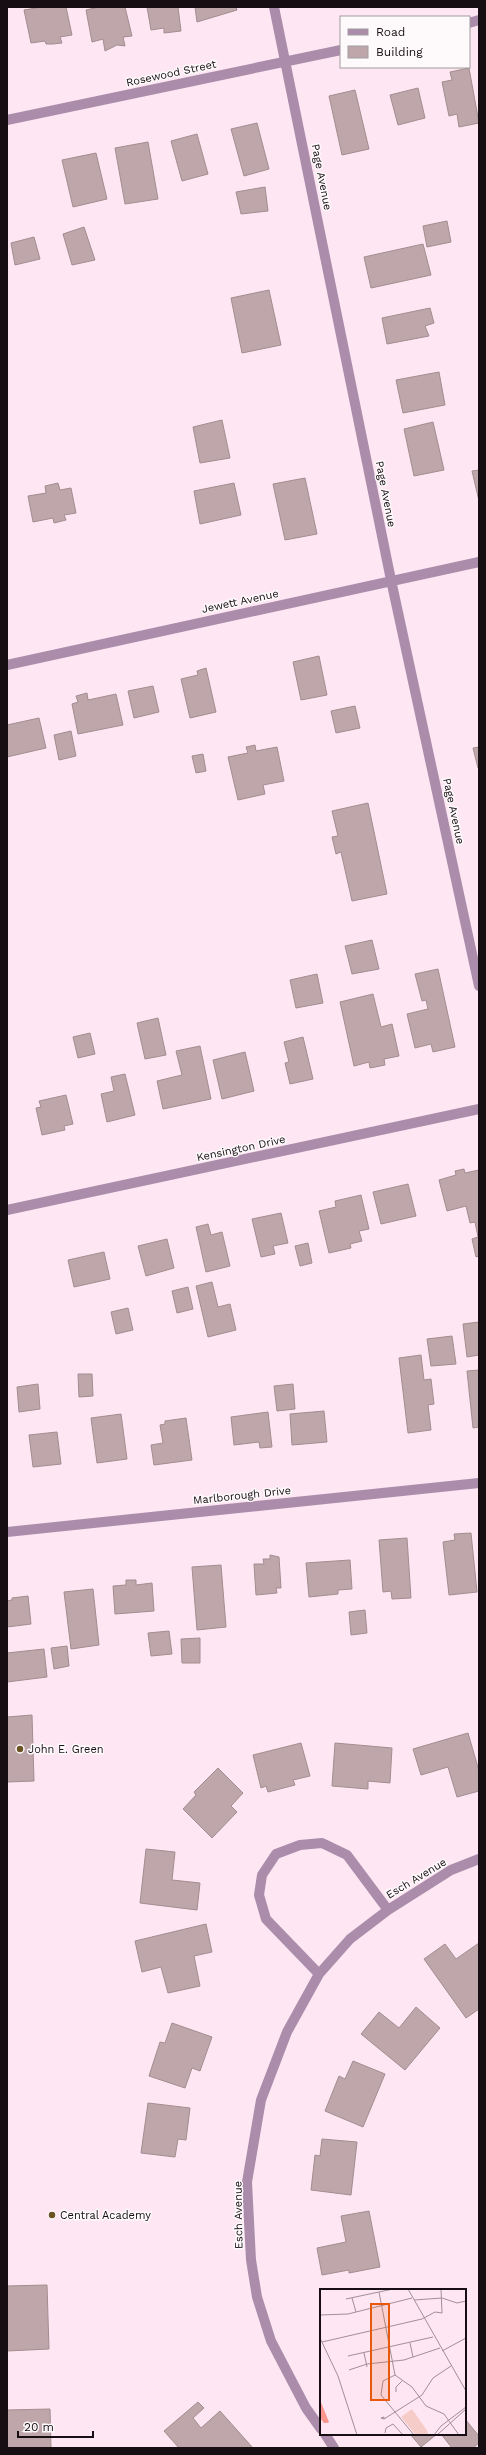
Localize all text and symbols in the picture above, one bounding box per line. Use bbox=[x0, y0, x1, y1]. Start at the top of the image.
legend bbox=[340, 16, 470, 68]
text: Road bbox=[376, 25, 405, 39]
text: Building bbox=[376, 45, 423, 59]
street label: Rosewood Street bbox=[125, 58, 218, 89]
street label: Page Avenue bbox=[309, 143, 334, 211]
street label: Page Avenue bbox=[373, 460, 398, 528]
street label: Jewett Avenue bbox=[200, 587, 280, 616]
street label: Page Avenue bbox=[440, 777, 467, 845]
street label: Kensington Drive bbox=[196, 1133, 287, 1164]
street label: Marlborough Drive bbox=[192, 1484, 292, 1507]
place label: John E. Green bbox=[28, 1743, 104, 1756]
marker: John E. Green bbox=[15, 1744, 25, 1754]
street label: Esch Avenue bbox=[384, 1855, 449, 1902]
street label: Esch Avenue bbox=[231, 2181, 246, 2249]
place label: Central Academy bbox=[60, 2209, 151, 2222]
marker: Central Academy bbox=[47, 2210, 57, 2220]
inset map bbox=[320, 2289, 466, 2435]
scale bar bbox=[18, 2413, 93, 2439]
text: 20 m bbox=[24, 2420, 54, 2434]

